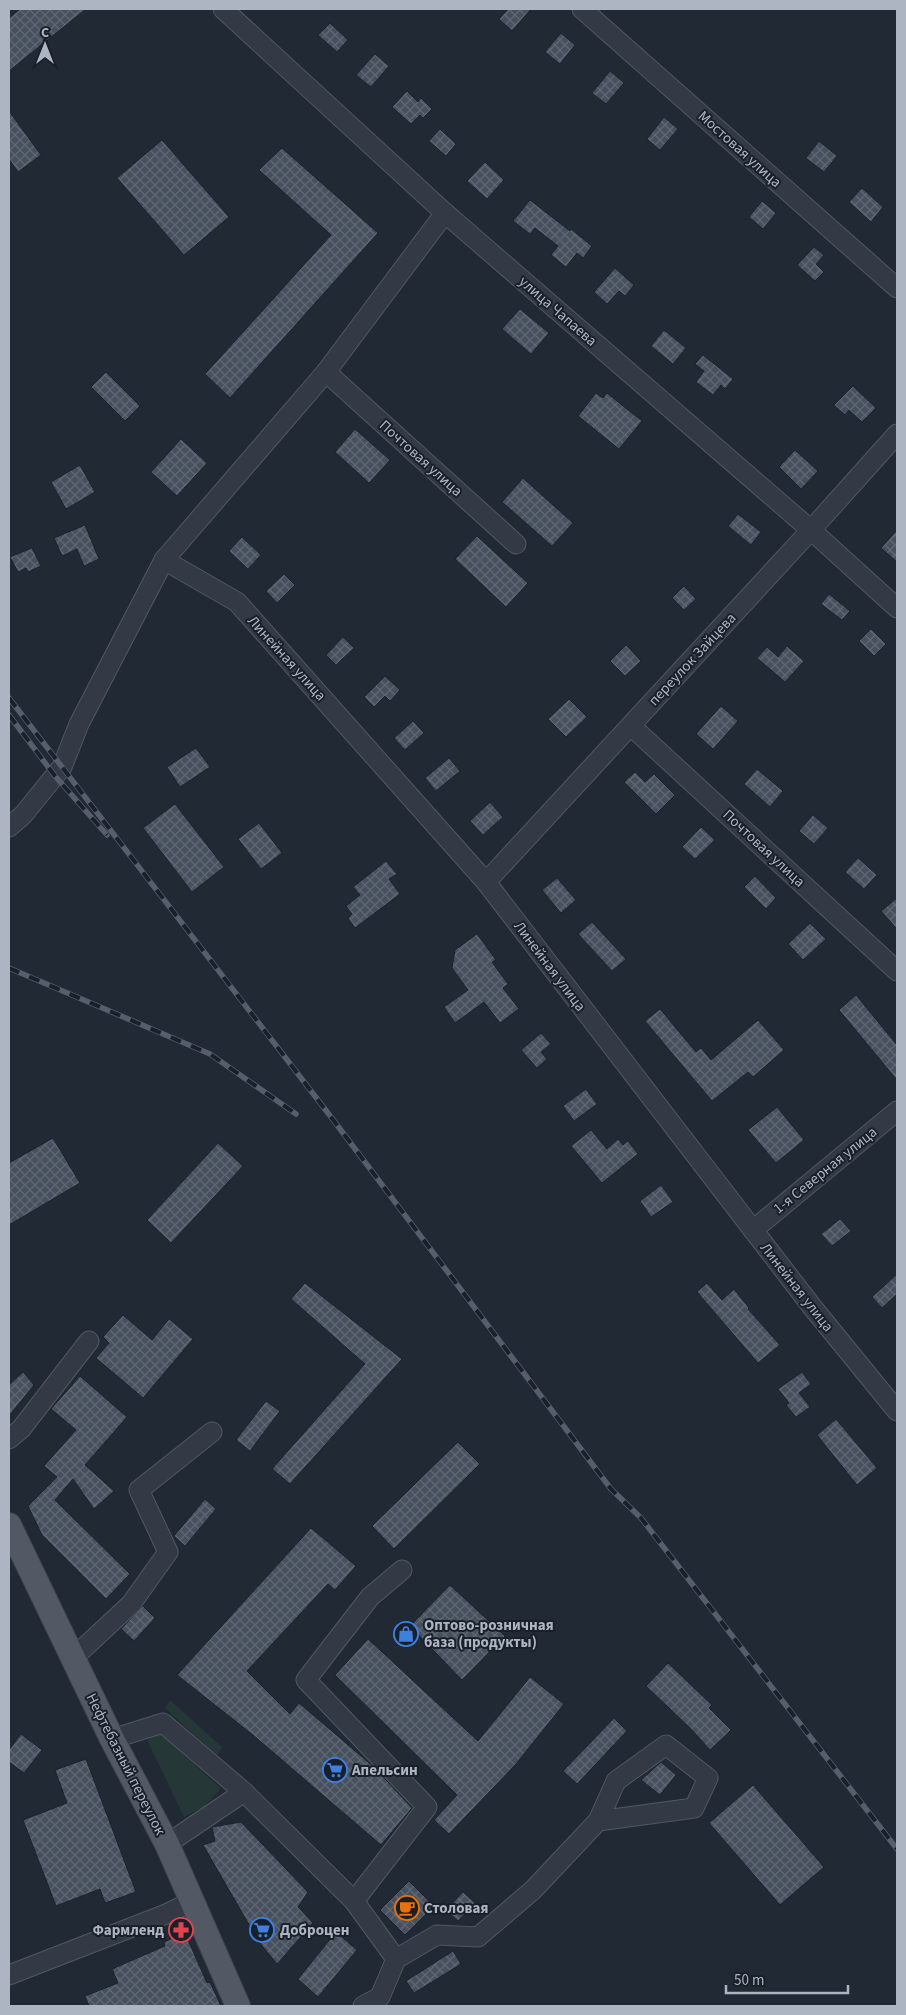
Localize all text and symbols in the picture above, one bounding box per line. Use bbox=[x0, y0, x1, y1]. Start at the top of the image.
north arrow bbox=[20, 20, 70, 70]
text: С bbox=[41, 23, 49, 43]
street label: Мостовая улица bbox=[693, 106, 786, 193]
street label: улица Чапаева bbox=[514, 272, 601, 351]
street label: Почтовая улица bbox=[374, 415, 467, 501]
street label: переулок Зайцева bbox=[644, 608, 741, 710]
street label: Линейная улица bbox=[243, 611, 331, 706]
street label: Почтовая улица bbox=[718, 805, 809, 892]
street label: Линейная улица bbox=[509, 917, 591, 1016]
street label: 1-я Северная улица bbox=[769, 1122, 882, 1219]
street label: Линейная улица bbox=[755, 1238, 838, 1336]
place label: Оптово-розничная база (продукты) bbox=[424, 1615, 554, 1653]
shop icon: Оптово-розничная база (продукты) bbox=[393, 1621, 419, 1647]
street label: Нефтебазный переулок bbox=[81, 1690, 171, 1839]
supermarket icon: Апельсин bbox=[322, 1757, 348, 1783]
place label: Апельсин bbox=[351, 1760, 418, 1781]
cafe icon: Столовая bbox=[394, 1895, 420, 1921]
place label: Столовая bbox=[424, 1898, 489, 1919]
pharmacy icon: Фармленд bbox=[168, 1917, 194, 1943]
supermarket icon: Доброцен bbox=[249, 1917, 275, 1943]
place label: Фармленд bbox=[93, 1920, 164, 1941]
place label: Доброцен bbox=[280, 1920, 349, 1941]
scale bar bbox=[726, 1962, 848, 1994]
text: 50 m bbox=[734, 1970, 764, 1991]

